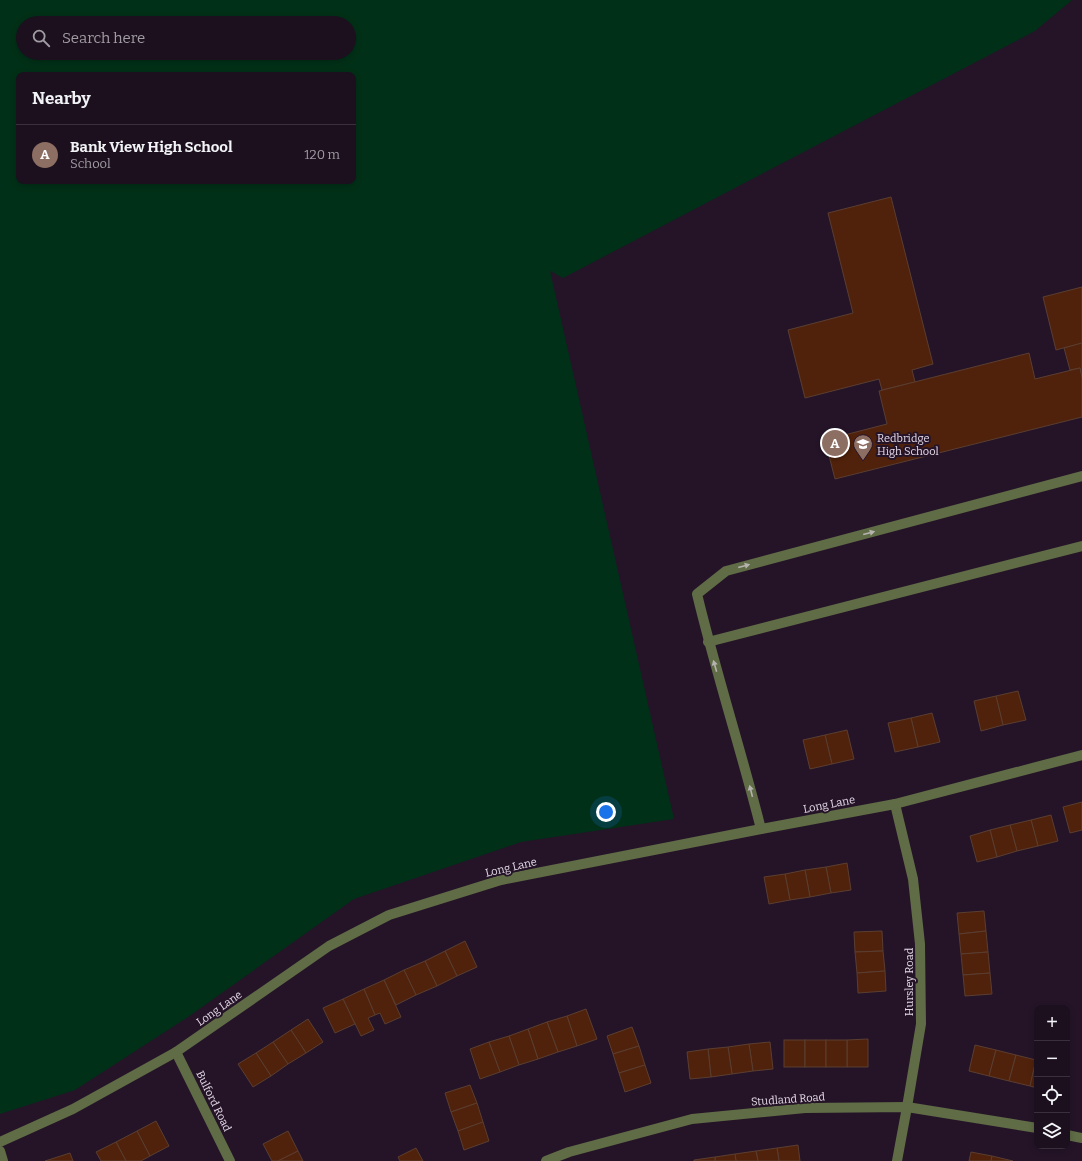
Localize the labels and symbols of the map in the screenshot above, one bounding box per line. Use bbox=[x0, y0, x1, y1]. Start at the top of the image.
pin: A bbox=[822, 428, 848, 458]
place label: Redbridge High School bbox=[877, 432, 939, 458]
school or university icon: Redbridge High School bbox=[852, 433, 874, 461]
one-way arrow bbox=[863, 529, 876, 535]
one-way arrow bbox=[738, 563, 750, 569]
one-way arrow bbox=[712, 660, 718, 672]
one-way arrow bbox=[748, 785, 754, 797]
street label: Long Lane bbox=[802, 793, 856, 816]
your location bbox=[596, 802, 616, 822]
street label: Long Lane bbox=[484, 855, 538, 880]
street label: Hursley Road bbox=[903, 947, 916, 1016]
street label: Long Lane bbox=[194, 988, 245, 1029]
street label: Bulford Road bbox=[193, 1069, 234, 1134]
street label: Studland Road bbox=[750, 1090, 826, 1109]

